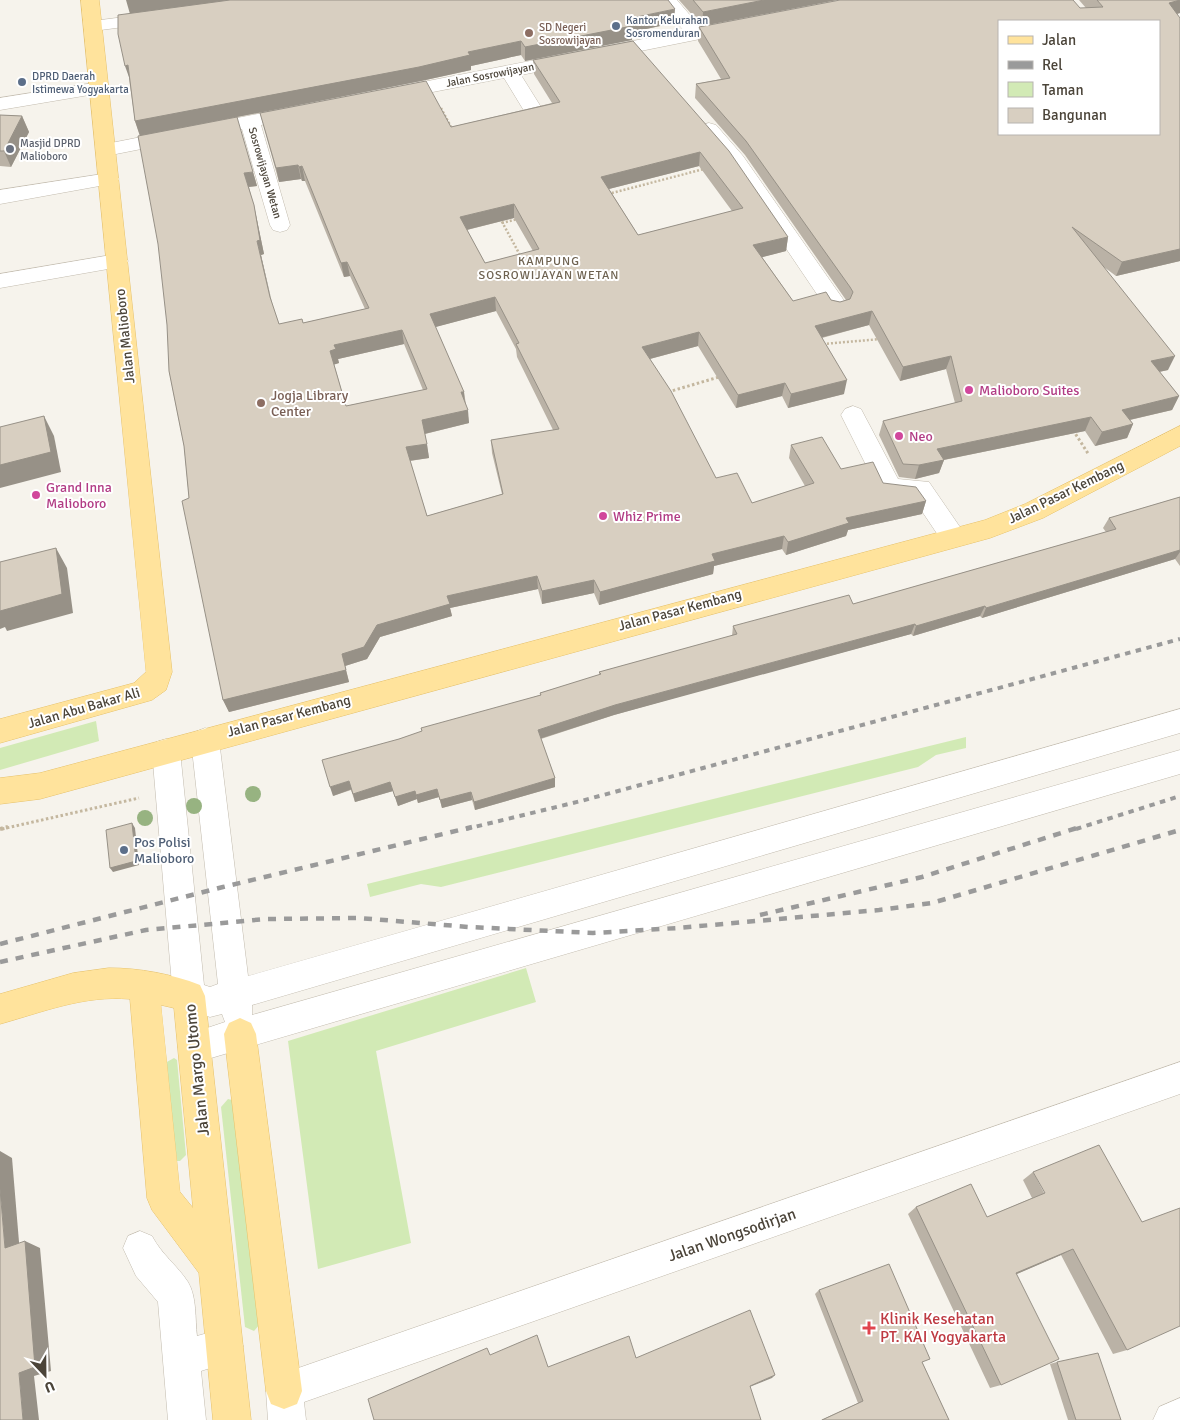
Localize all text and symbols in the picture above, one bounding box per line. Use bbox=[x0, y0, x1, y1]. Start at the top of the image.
place label: Kantor Kelurahan Sosromenduran bbox=[626, 14, 708, 40]
marker: Kantor Kelurahan Sosromenduran bbox=[610, 20, 622, 32]
legend bbox=[998, 20, 1160, 135]
place label: SD Negeri Sosrowijayan bbox=[539, 21, 601, 47]
marker: SD Negeri Sosrowijayan bbox=[523, 27, 535, 39]
text: Jalan bbox=[1042, 31, 1076, 49]
text: Rel bbox=[1042, 56, 1063, 74]
street label: Jalan Sosrowijayan bbox=[445, 60, 535, 90]
place label: DPRD Daerah Istimewa Yogyakarta bbox=[32, 70, 129, 96]
marker: DPRD Daerah Istimewa Yogyakarta bbox=[16, 76, 28, 88]
text: Taman bbox=[1042, 81, 1084, 99]
text: Bangunan bbox=[1042, 106, 1107, 124]
street label: Sosrowijayan Wetan bbox=[246, 126, 284, 220]
place label: Masjid DPRD Malioboro bbox=[20, 137, 81, 163]
marker: Masjid DPRD Malioboro bbox=[4, 143, 16, 155]
district label: KAMPUNG SOSROWIJAYAN WETAN bbox=[479, 254, 619, 283]
street label: Jalan Malioboro bbox=[112, 288, 138, 384]
place label: Malioboro Suites bbox=[979, 382, 1079, 399]
marker: Malioboro Suites bbox=[963, 384, 975, 396]
place label: Jogja Library Center bbox=[271, 387, 349, 420]
marker: Jogja Library Center bbox=[255, 397, 267, 409]
place label: Neo bbox=[909, 428, 933, 445]
marker: Neo bbox=[893, 430, 905, 442]
street label: Jalan Pasar Kembang bbox=[1005, 457, 1127, 527]
place label: Grand Inna Malioboro bbox=[46, 479, 112, 512]
marker: Grand Inna Malioboro bbox=[30, 489, 42, 501]
place label: Whiz Prime bbox=[613, 508, 681, 525]
marker: Whiz Prime bbox=[597, 510, 609, 522]
street label: Jalan Pasar Kembang bbox=[616, 585, 744, 635]
street label: Jalan Abu Bakar Ali bbox=[26, 684, 142, 732]
street label: Jalan Pasar Kembang bbox=[225, 691, 353, 741]
place label: Pos Polisi Malioboro bbox=[134, 834, 194, 867]
marker: Pos Polisi Malioboro bbox=[118, 844, 130, 856]
street label: Jalan Margo Utomo bbox=[180, 1003, 214, 1137]
street label: Jalan Wongsodirjan bbox=[665, 1204, 799, 1266]
place label: Klinik Kesehatan PT. KAI Yogyakarta bbox=[880, 1309, 1006, 1347]
marker: Klinik Kesehatan PT. KAI Yogyakarta bbox=[862, 1321, 876, 1335]
north arrow bbox=[20, 1350, 70, 1400]
text: U bbox=[42, 1377, 57, 1396]

